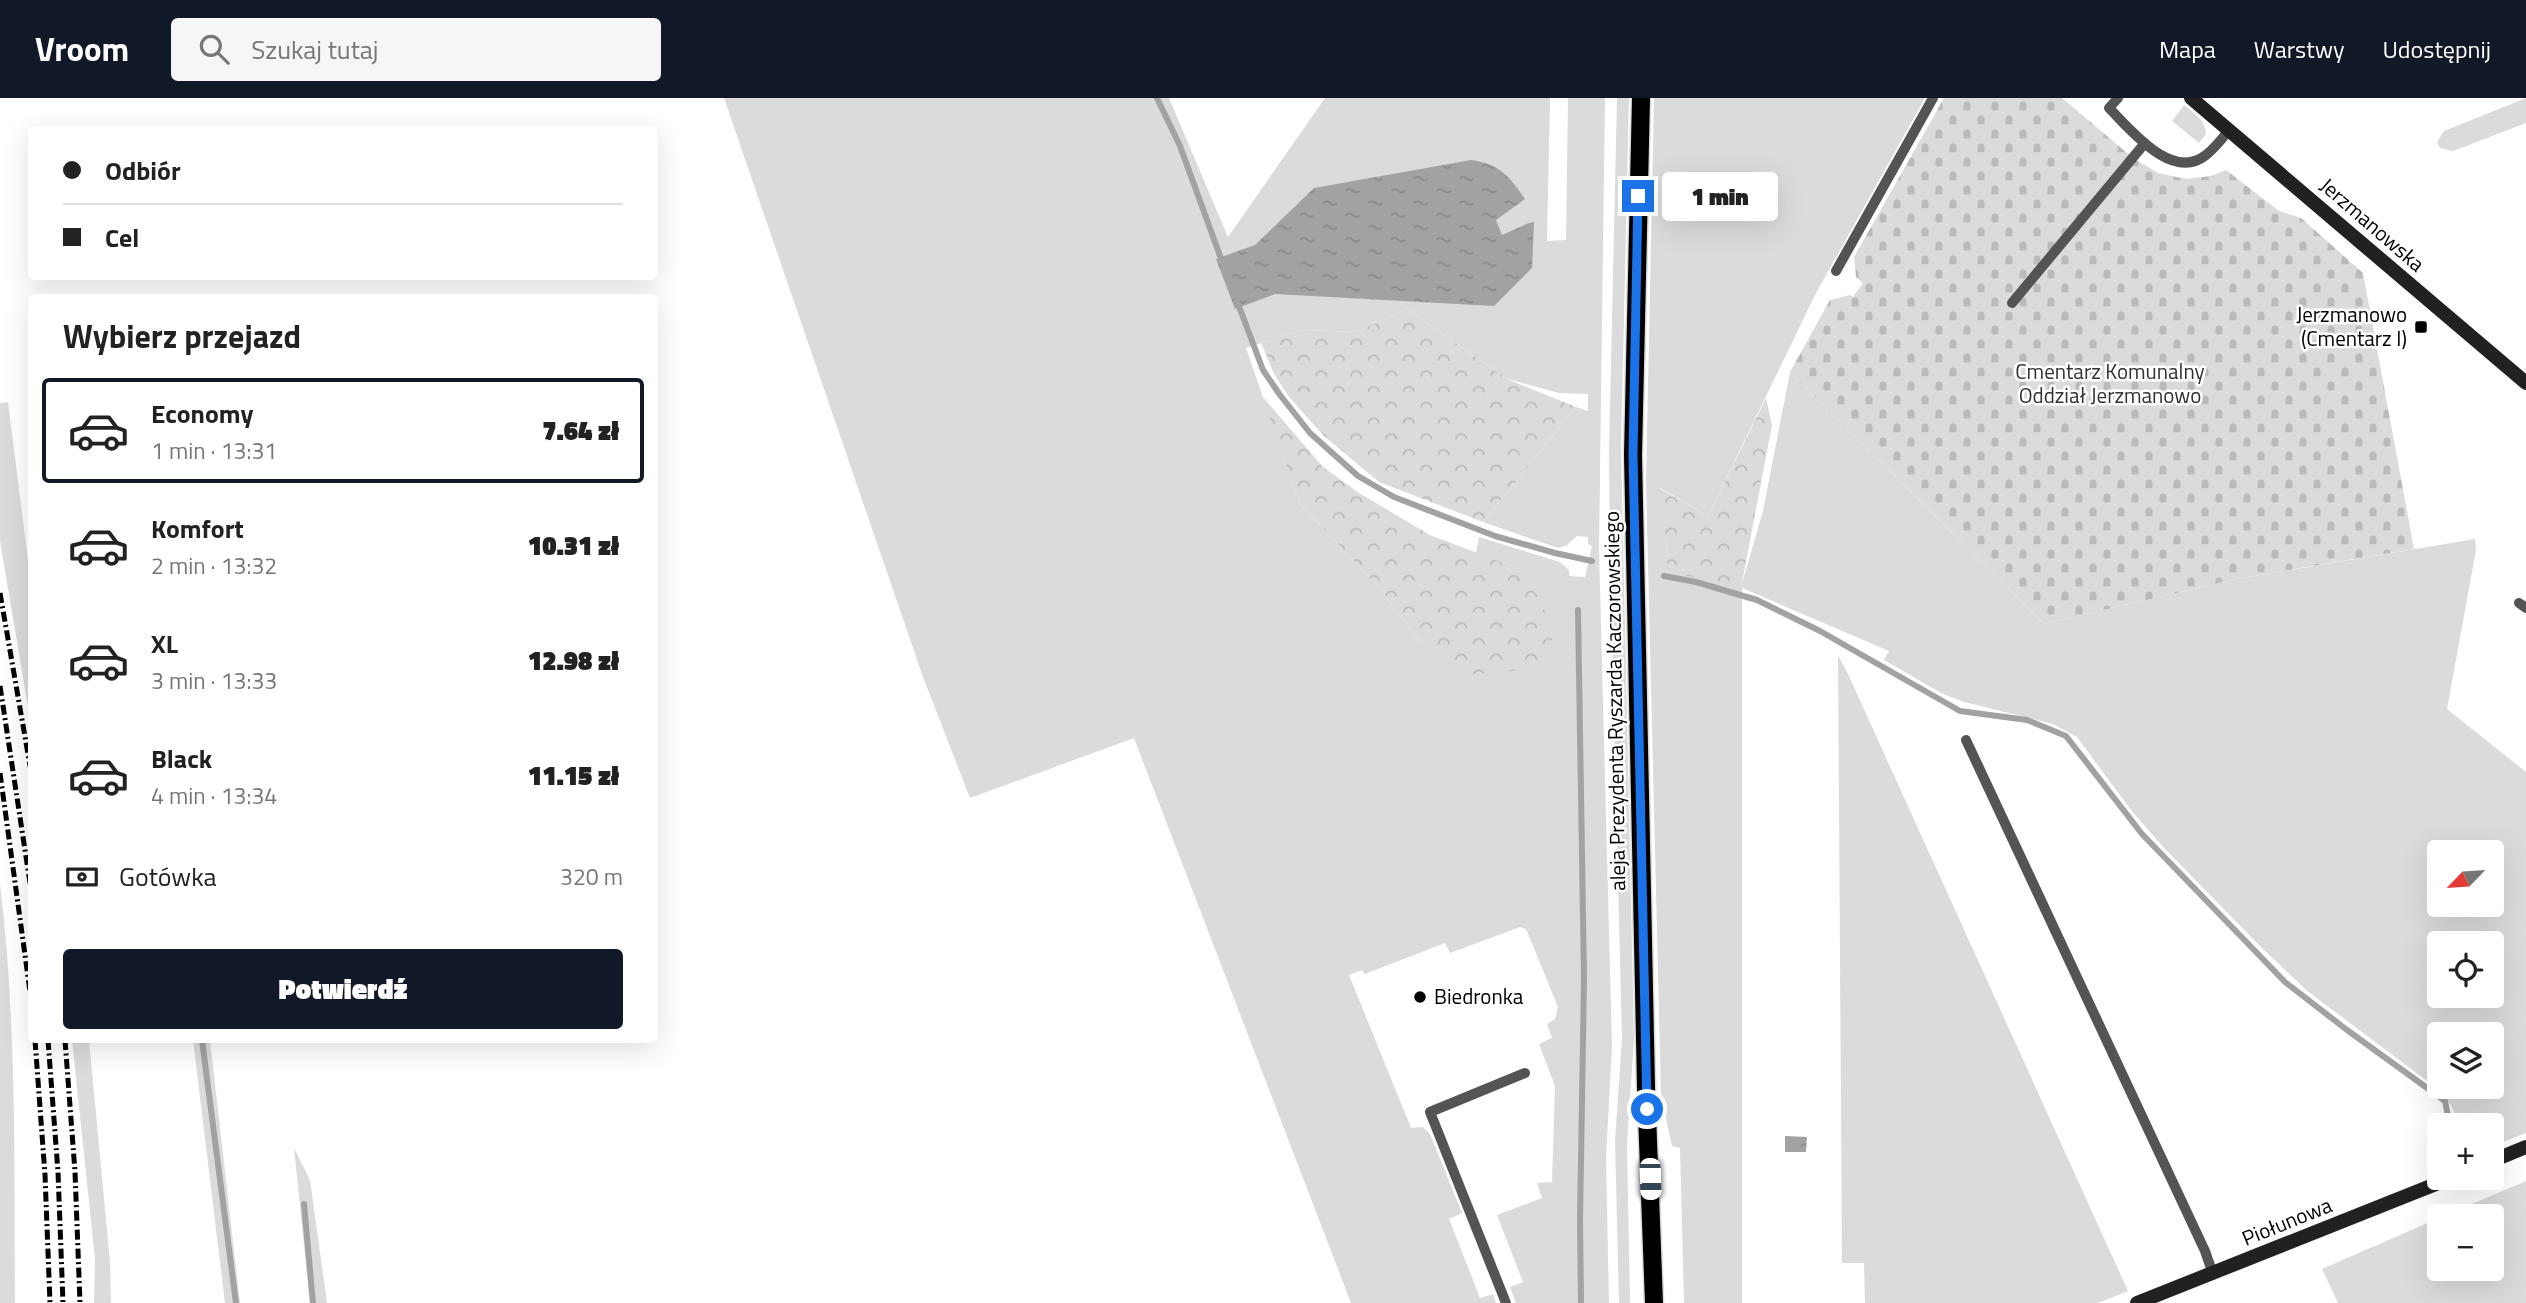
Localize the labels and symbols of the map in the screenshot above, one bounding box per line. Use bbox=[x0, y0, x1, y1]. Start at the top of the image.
street label: Jerzmanowska bbox=[2313, 170, 2433, 279]
callout: 1 min bbox=[1662, 172, 1778, 220]
route end bbox=[1622, 180, 1654, 212]
place label: Jerzmanowo (Cmentarz I) bbox=[2296, 298, 2407, 354]
marker: Jerzmanowo (Cmentarz I) bbox=[2413, 319, 2429, 335]
park label: Cmentarz Komunalny Oddział Jerzmanowo bbox=[2015, 355, 2205, 411]
street label: aleja Prezydenta Ryszarda Kaczorowskiego bbox=[1595, 511, 1633, 891]
north arrow bbox=[2427, 840, 2504, 917]
place label: Biedronka bbox=[1434, 980, 1524, 1012]
marker: Biedronka bbox=[1412, 989, 1428, 1005]
route start bbox=[1631, 1093, 1663, 1125]
car bbox=[1639, 1158, 1662, 1200]
street label: Piołunowa bbox=[2237, 1188, 2337, 1254]

